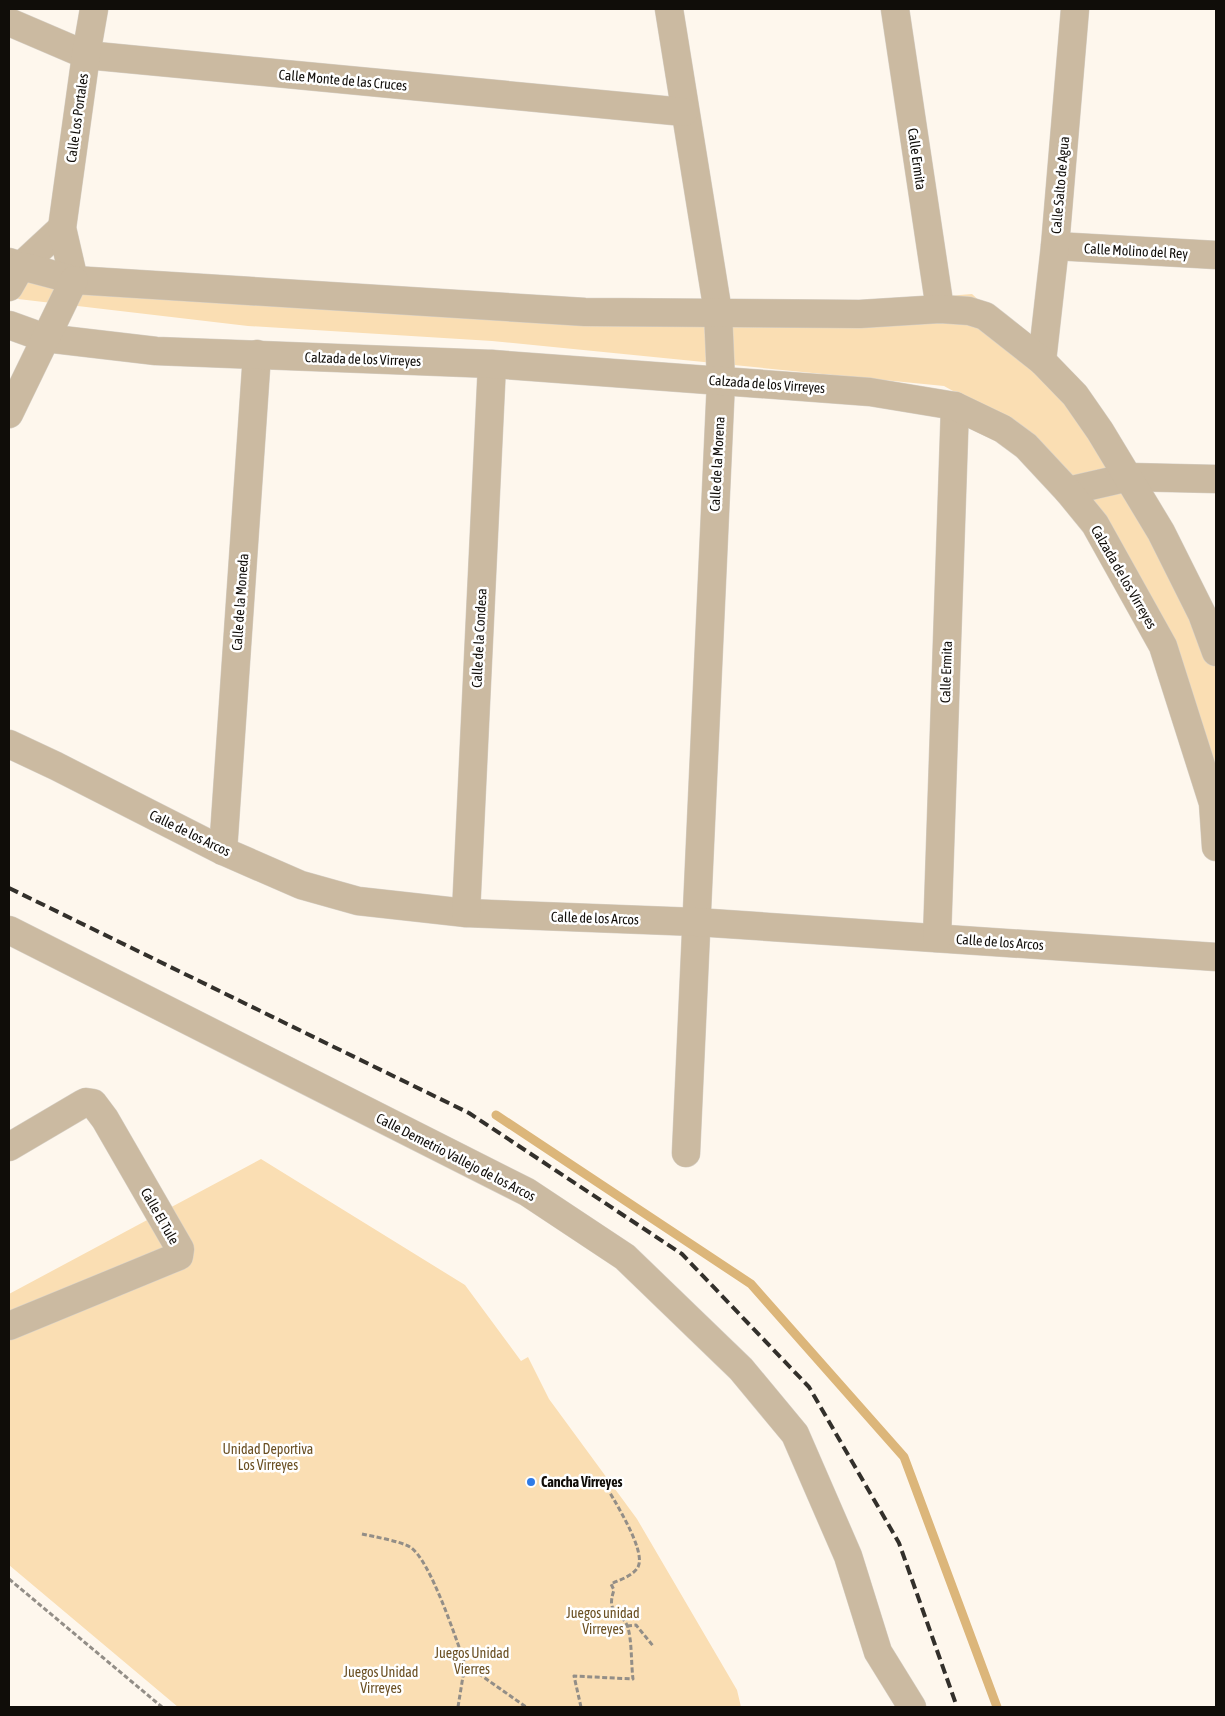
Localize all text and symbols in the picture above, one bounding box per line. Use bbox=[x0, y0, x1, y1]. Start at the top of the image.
street label: Calle Monte de las Cruces bbox=[278, 66, 408, 94]
street label: Calle Los Portales bbox=[63, 72, 91, 164]
street label: Calle Ermita bbox=[905, 127, 929, 191]
street label: Calle Salto de Agua bbox=[1048, 136, 1072, 234]
street label: Calle Molino del Rey bbox=[1084, 240, 1189, 262]
street label: Calzada de los Virreyes bbox=[304, 349, 422, 369]
street label: Calzada de los Virreyes bbox=[708, 372, 826, 396]
street label: Calle de la Morena bbox=[707, 416, 727, 512]
street label: Calzada de los Virreyes bbox=[1088, 523, 1160, 632]
street label: Calle de la Moneda bbox=[229, 553, 251, 651]
street label: Calle de la Condesa bbox=[468, 588, 490, 688]
street label: Calle Ermita bbox=[937, 641, 955, 703]
street label: Calle de los Arcos bbox=[147, 807, 233, 859]
street label: Calle de los Arcos bbox=[551, 908, 639, 928]
street label: Calle de los Arcos bbox=[956, 931, 1044, 953]
street label: Calle Demetrio Vallejo de los Arcos bbox=[374, 1110, 538, 1204]
street label: Calle El Tule bbox=[138, 1185, 182, 1247]
park label: Unidad Deportiva Los Virreyes bbox=[223, 1441, 313, 1473]
place label: Cancha Virreyes bbox=[541, 1474, 623, 1490]
marker: Cancha Virreyes bbox=[525, 1476, 537, 1488]
park label: Juegos unidad Virreyes bbox=[566, 1605, 640, 1637]
park label: Juegos Unidad Vierres bbox=[435, 1645, 509, 1677]
park label: Juegos Unidad Virreyes bbox=[344, 1664, 418, 1696]

